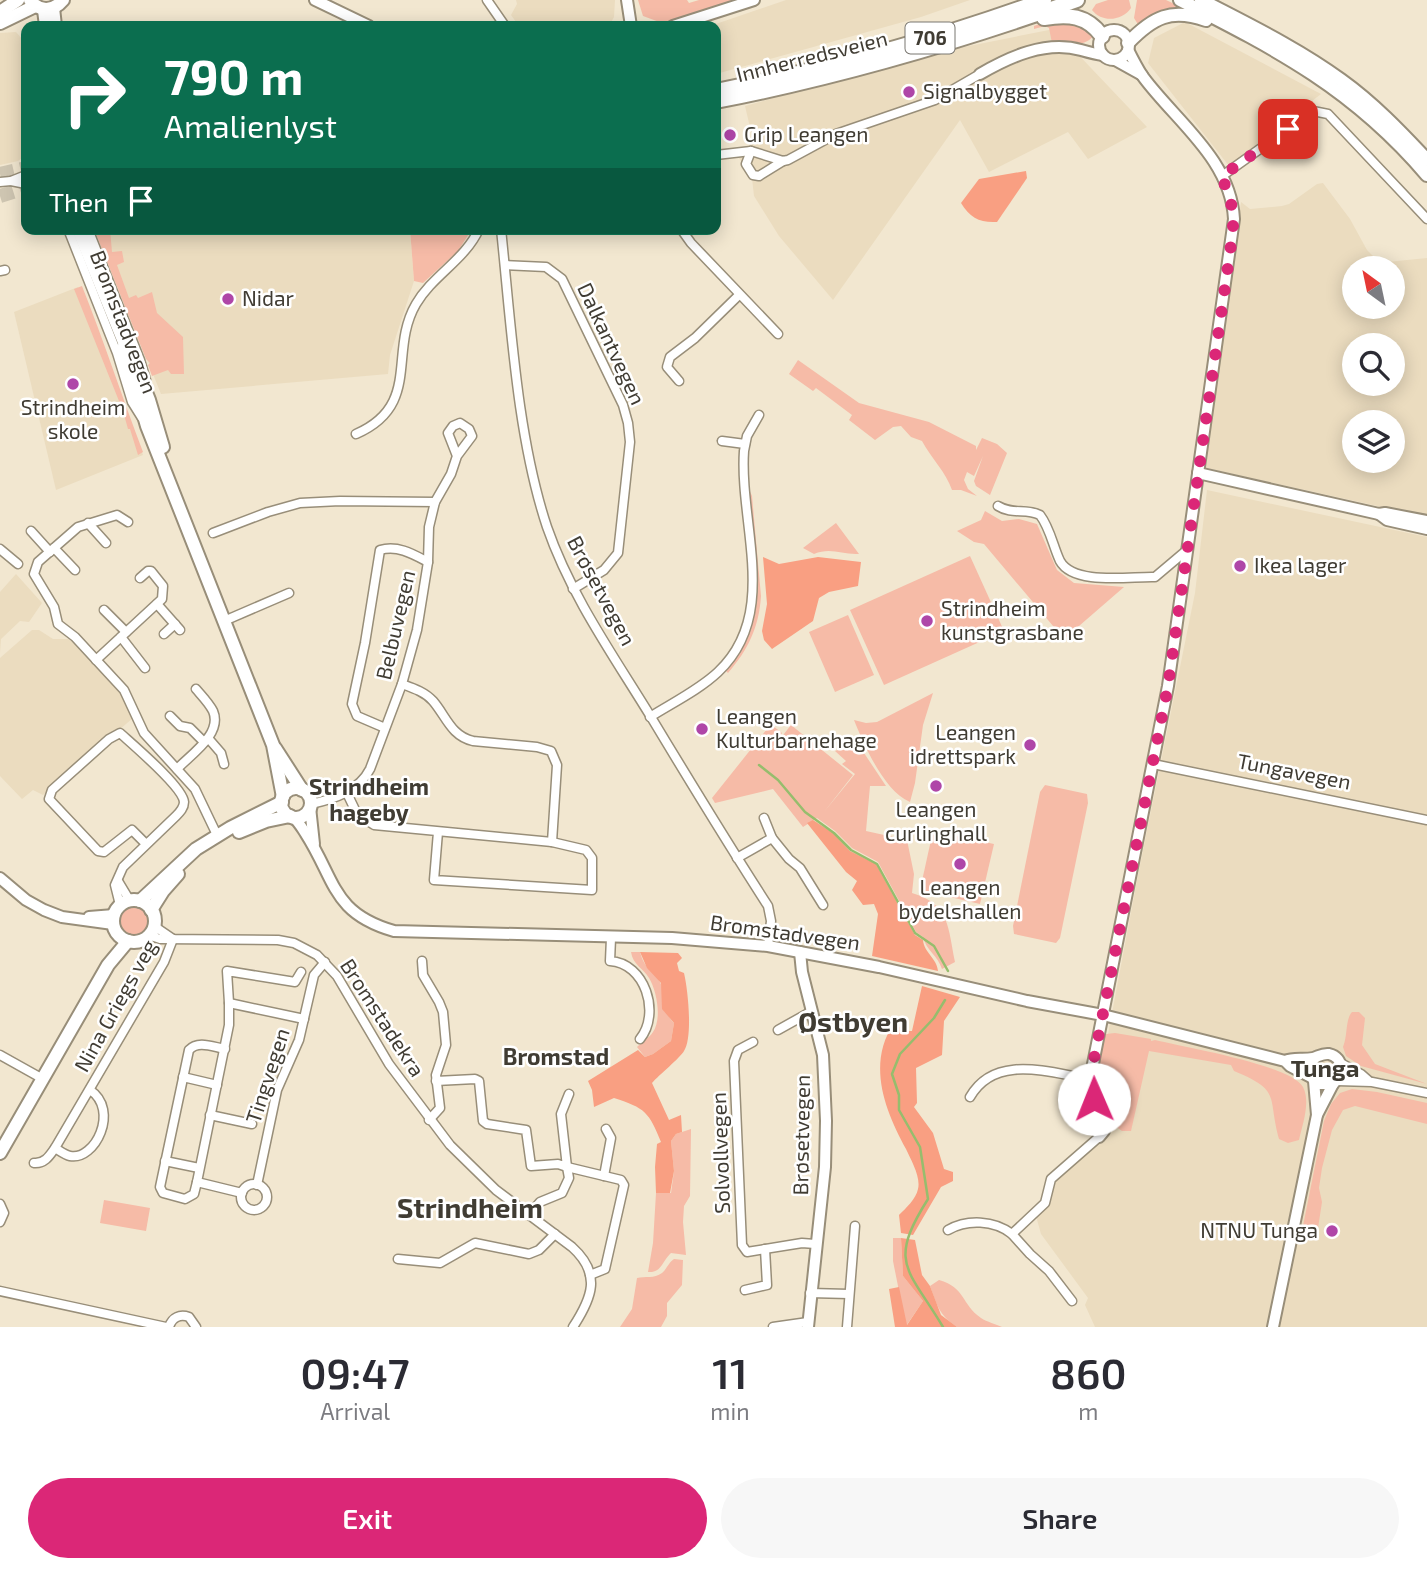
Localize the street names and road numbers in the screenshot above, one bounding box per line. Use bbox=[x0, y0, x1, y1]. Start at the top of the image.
road number: 706 bbox=[906, 22, 954, 54]
street label: Innherredsveien bbox=[733, 25, 890, 86]
street label: Bromstadvegen bbox=[86, 246, 163, 396]
street label: Dalkantvegen bbox=[573, 278, 651, 408]
street label: Brøsetvegen bbox=[563, 531, 642, 649]
street label: Belbuvegen bbox=[370, 567, 419, 682]
street label: Tungavegen bbox=[1235, 747, 1353, 794]
street label: Bromstadvegen bbox=[709, 909, 862, 954]
street label: Nina Griegs veg bbox=[68, 935, 161, 1076]
street label: Bromstadekra bbox=[336, 953, 431, 1081]
street label: Tingvegen bbox=[239, 1025, 294, 1126]
street label: Brøsetvegen bbox=[787, 1074, 814, 1196]
street label: Solvollvegen bbox=[705, 1092, 734, 1214]

